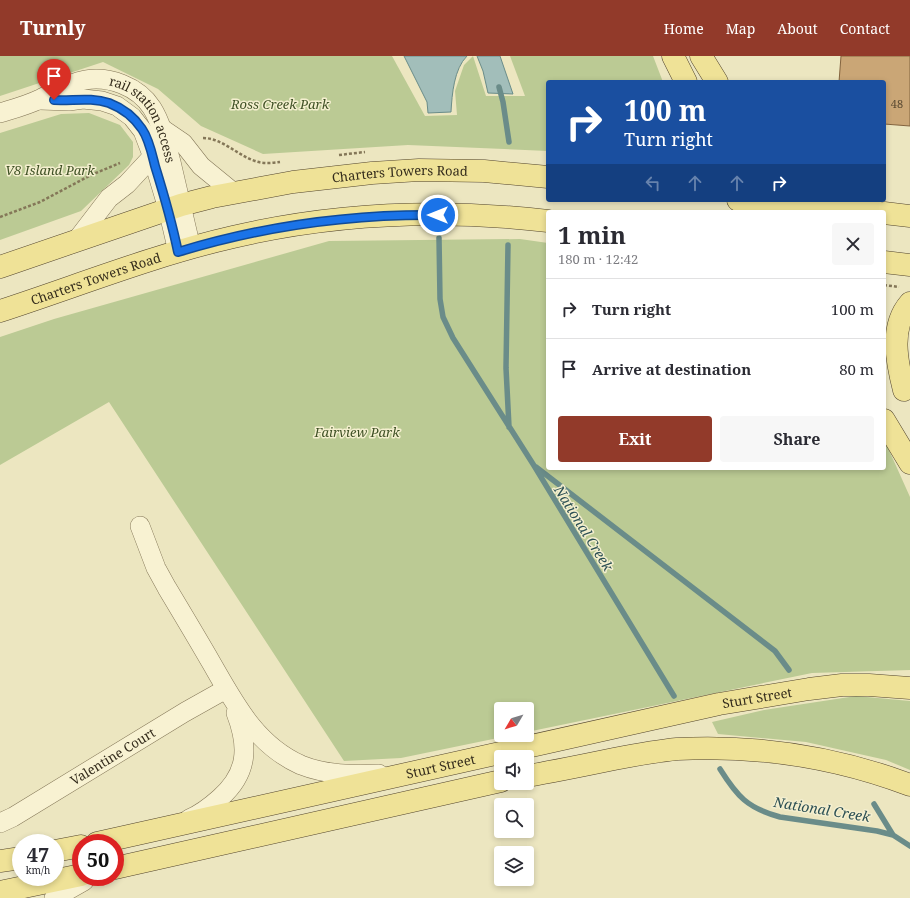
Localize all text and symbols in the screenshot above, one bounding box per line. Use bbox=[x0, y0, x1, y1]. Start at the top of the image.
text: Turnly bbox=[20, 15, 85, 41]
text: Home bbox=[664, 19, 704, 38]
text: Map bbox=[726, 19, 755, 38]
text: About bbox=[777, 19, 818, 38]
text: Contact bbox=[840, 19, 890, 38]
pin bbox=[37, 59, 71, 100]
icon: arrive bbox=[43, 65, 65, 87]
street label: rail station access bbox=[108, 72, 180, 165]
text: 100 m bbox=[624, 91, 706, 129]
park label: Ross Creek Park bbox=[230, 95, 330, 113]
icon: right bbox=[558, 96, 610, 148]
house number: 48 bbox=[891, 96, 903, 111]
text: Turn right bbox=[624, 127, 713, 151]
park label: V8 Island Park bbox=[5, 161, 95, 179]
street label: Charters Towers Road bbox=[331, 161, 468, 187]
icon: left bbox=[642, 172, 664, 194]
icon: ahead bbox=[684, 172, 706, 194]
icon: ahead bbox=[726, 172, 748, 194]
icon: right bbox=[768, 172, 790, 194]
position arrow bbox=[417, 194, 459, 236]
text: 1 min bbox=[558, 218, 626, 251]
button: close bbox=[832, 223, 874, 265]
street label: Charters Towers Road bbox=[28, 248, 163, 309]
text: 180 m · 12:42 bbox=[558, 250, 638, 268]
icon: right bbox=[558, 298, 580, 320]
text: Turn right bbox=[592, 299, 671, 319]
text: 100 m bbox=[831, 299, 874, 319]
icon: arrive bbox=[558, 358, 580, 380]
text: Arrive at destination bbox=[592, 359, 751, 379]
text: 80 m bbox=[839, 359, 874, 379]
button: Exit bbox=[558, 416, 712, 462]
button: Share bbox=[720, 416, 874, 462]
park label: Fairview Park bbox=[313, 423, 400, 441]
water label: National Creek bbox=[550, 481, 618, 575]
street label: Sturt Street bbox=[721, 683, 794, 712]
north arrow bbox=[494, 702, 534, 742]
map controls bbox=[494, 702, 534, 886]
street label: Valentine Court bbox=[67, 723, 159, 789]
street label: Sturt Street bbox=[404, 750, 477, 783]
button: sound bbox=[494, 750, 534, 790]
water label: National Creek bbox=[771, 792, 873, 826]
button: search bbox=[494, 798, 534, 838]
speed limit sign: 50 bbox=[72, 834, 124, 886]
text: 47 bbox=[27, 841, 49, 868]
button: layers bbox=[494, 846, 534, 886]
text: km/h bbox=[26, 863, 50, 877]

